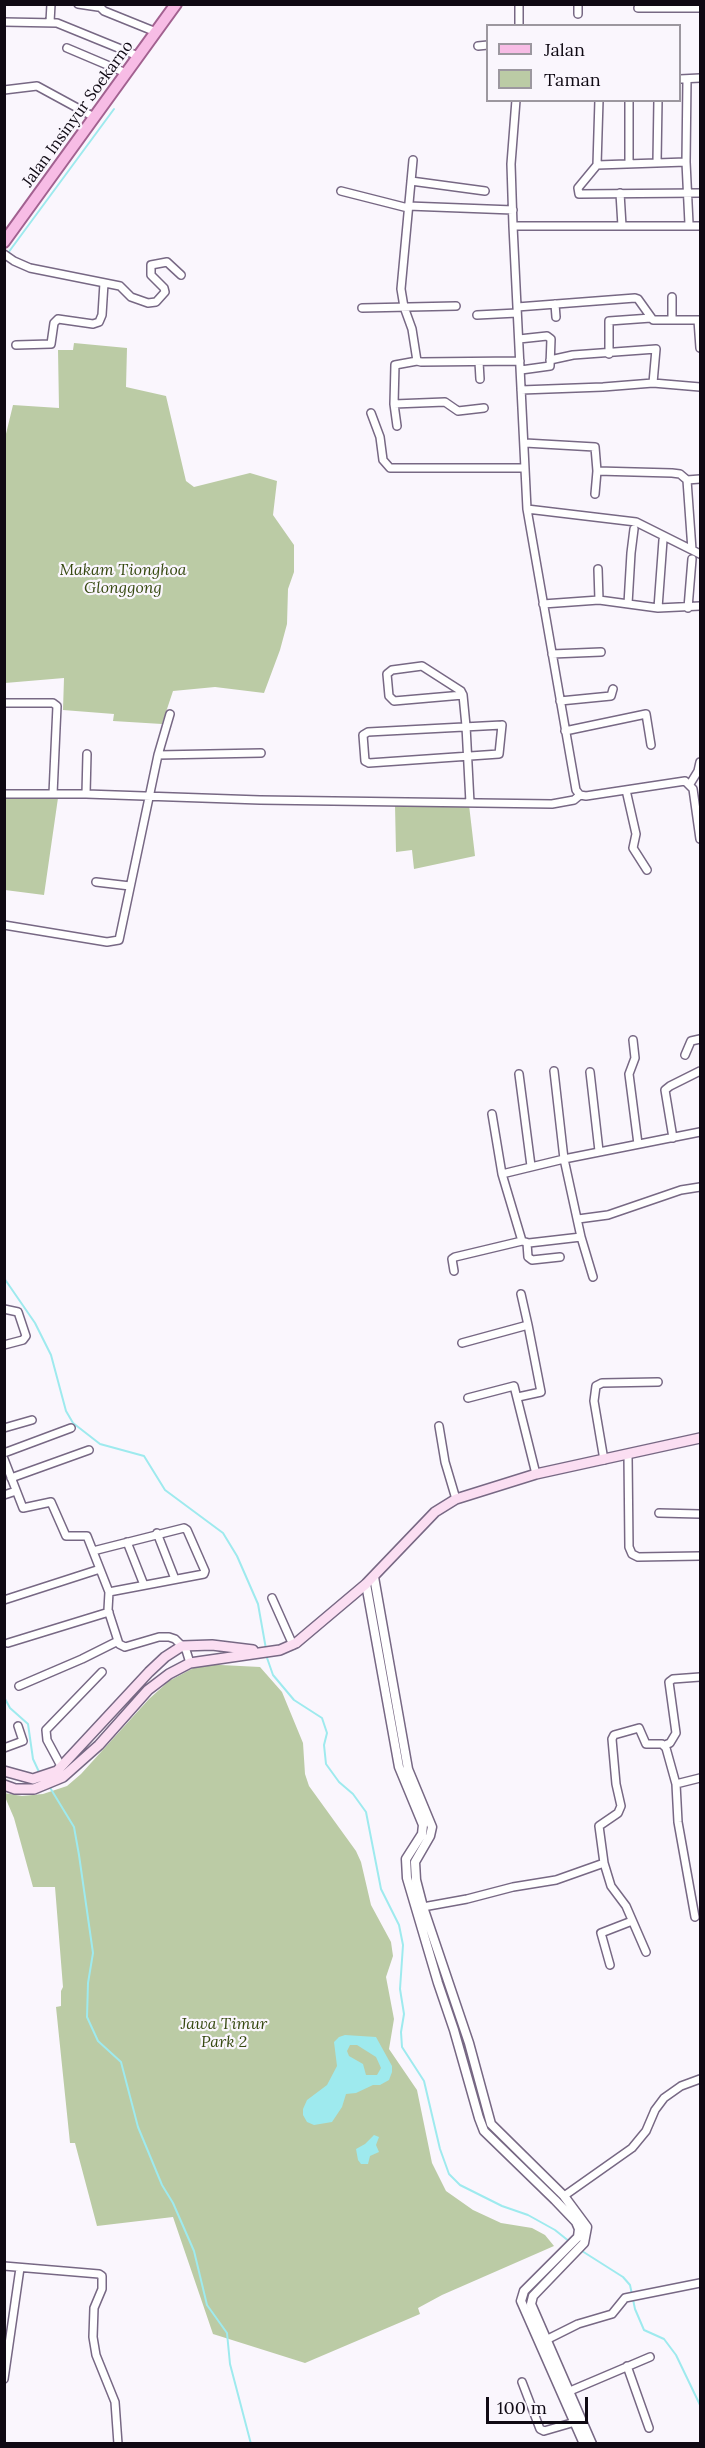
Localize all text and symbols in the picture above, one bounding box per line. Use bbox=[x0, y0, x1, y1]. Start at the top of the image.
legend bbox=[486, 24, 681, 102]
street label: Jalan Insinyur Soekarno bbox=[18, 37, 138, 191]
text: Jalan bbox=[544, 38, 585, 61]
text: Taman bbox=[544, 68, 601, 91]
park label: Makam Tionghoa Glonggong bbox=[59, 560, 187, 598]
park label: Jawa Timur Park 2 bbox=[181, 2014, 267, 2052]
scale bar bbox=[489, 2385, 591, 2423]
text: 100 m bbox=[497, 2396, 547, 2419]

